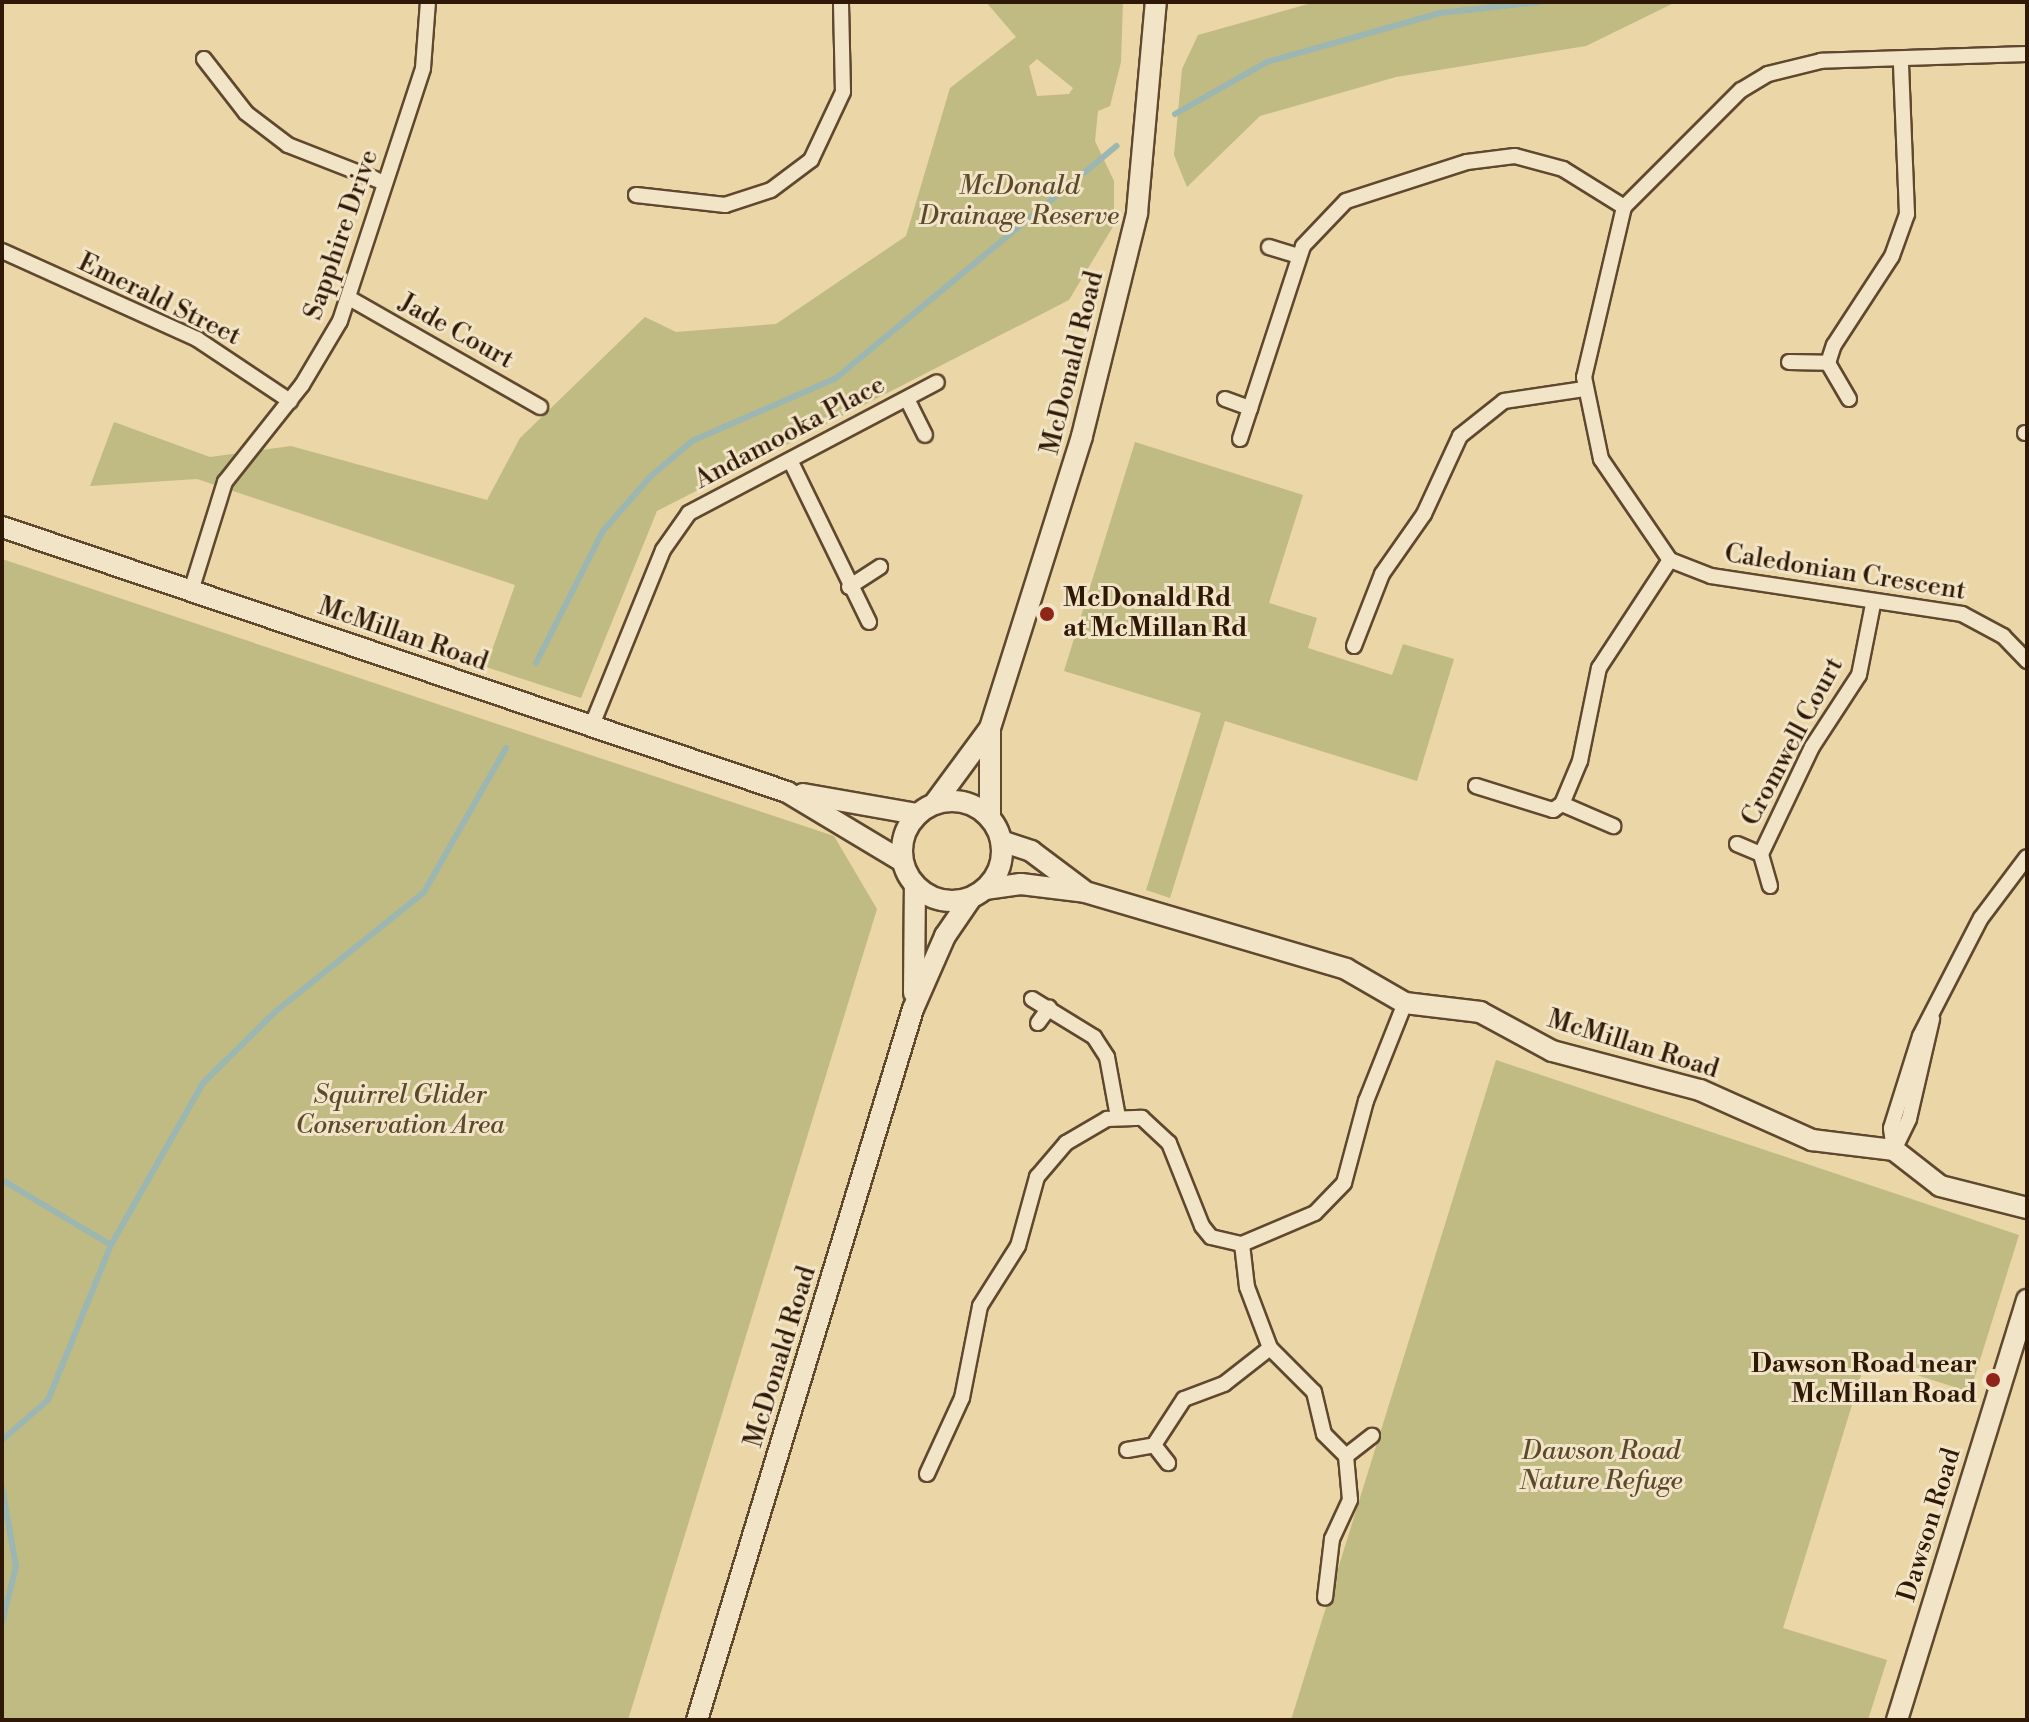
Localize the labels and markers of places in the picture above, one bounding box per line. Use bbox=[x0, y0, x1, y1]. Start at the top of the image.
place label: McDonald Rd at McMillan Rd bbox=[1063, 583, 1247, 644]
marker: McDonald Rd at McMillan Rd bbox=[1038, 605, 1056, 623]
place label: Dawson Road near McMillan Road bbox=[1751, 1349, 1977, 1410]
marker: Dawson Road near McMillan Road bbox=[1984, 1371, 2002, 1389]

